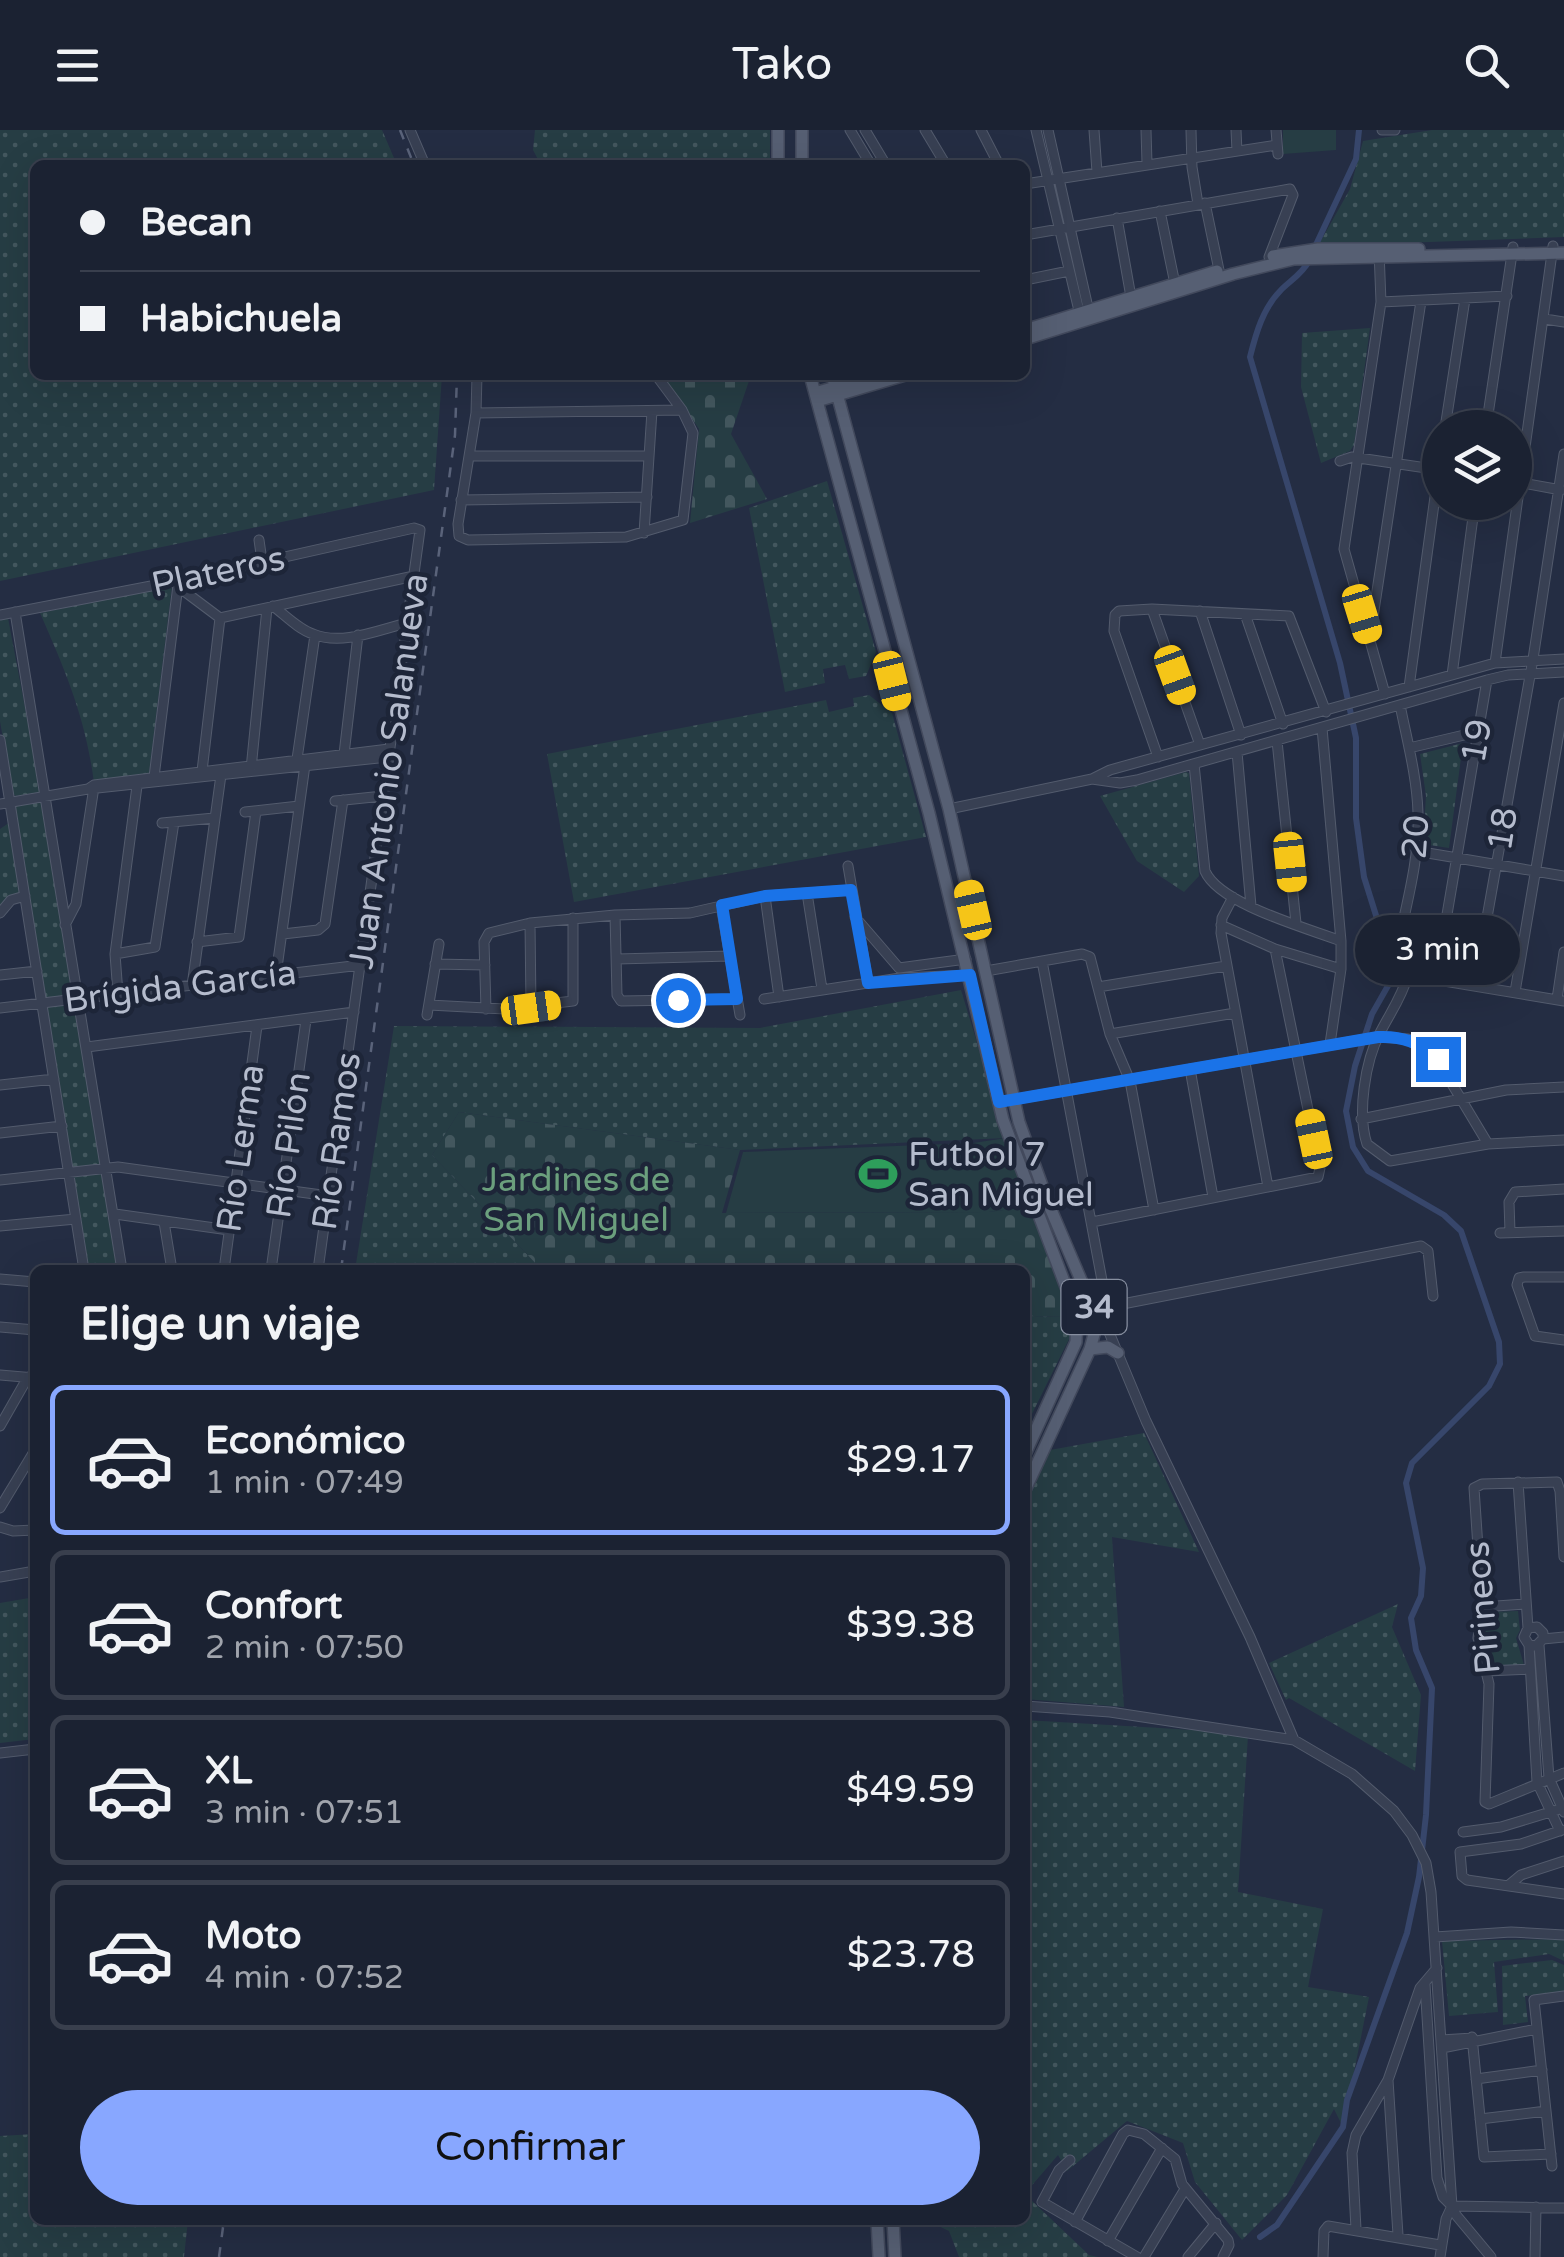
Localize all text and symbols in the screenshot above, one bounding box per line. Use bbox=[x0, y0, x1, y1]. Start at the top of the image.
icon: menu bbox=[50, 38, 105, 93]
text: Tako bbox=[732, 38, 832, 92]
icon: search bbox=[1459, 38, 1514, 93]
text: Becan bbox=[140, 200, 252, 246]
text: Habichuela bbox=[140, 296, 342, 342]
map controls bbox=[1422, 410, 1532, 520]
button: layers bbox=[1422, 410, 1532, 520]
street label: Plateros bbox=[148, 537, 289, 607]
street label: Juan Antonio Salanueva bbox=[340, 571, 438, 972]
car bbox=[1339, 581, 1385, 647]
car bbox=[1151, 642, 1199, 708]
car bbox=[870, 648, 914, 714]
street label: 19 bbox=[1452, 716, 1501, 766]
street label: 18 bbox=[1479, 804, 1527, 854]
street label: 20 bbox=[1394, 814, 1438, 860]
car bbox=[1272, 831, 1308, 893]
car bbox=[952, 877, 994, 943]
callout: 3 min bbox=[1356, 914, 1520, 984]
text: 3 min bbox=[1395, 931, 1480, 969]
street label: Brígida García bbox=[61, 952, 299, 1022]
route start bbox=[656, 978, 701, 1023]
car bbox=[499, 989, 563, 1027]
route end bbox=[1416, 1037, 1461, 1082]
street label: Río Ramos bbox=[304, 1050, 370, 1233]
street label: Río Lerma bbox=[208, 1061, 274, 1235]
street label: Río Pilón bbox=[258, 1069, 320, 1221]
car bbox=[1293, 1107, 1335, 1171]
place label: Futbol 7 San Miguel bbox=[908, 1134, 1094, 1216]
sports icon: Futbol 7 San Miguel bbox=[857, 1153, 899, 1195]
park label: Jardines de San Miguel bbox=[482, 1159, 670, 1241]
road number: 34 bbox=[1062, 1280, 1126, 1334]
text: Elige un viaje bbox=[80, 1298, 360, 1352]
icon: car bbox=[85, 1415, 175, 1505]
text: Económico bbox=[205, 1418, 406, 1464]
text: $29.17 bbox=[846, 1437, 975, 1483]
text: 1 min · 07:49 bbox=[205, 1464, 404, 1502]
street label: Pirineos bbox=[1456, 1540, 1510, 1676]
icon: car bbox=[85, 1580, 175, 1670]
text: Confort bbox=[205, 1583, 342, 1629]
text: $39.38 bbox=[846, 1602, 975, 1648]
text: 2 min · 07:50 bbox=[205, 1629, 404, 1667]
icon: car bbox=[85, 1745, 175, 1835]
text: XL bbox=[205, 1748, 252, 1794]
text: $49.59 bbox=[846, 1767, 975, 1813]
text: 3 min · 07:51 bbox=[205, 1794, 404, 1832]
icon: car bbox=[85, 1910, 175, 2000]
text: Moto bbox=[205, 1913, 301, 1959]
text: $23.78 bbox=[847, 1932, 975, 1978]
text: 4 min · 07:52 bbox=[205, 1959, 404, 1997]
button: Confirmar bbox=[80, 2090, 980, 2205]

